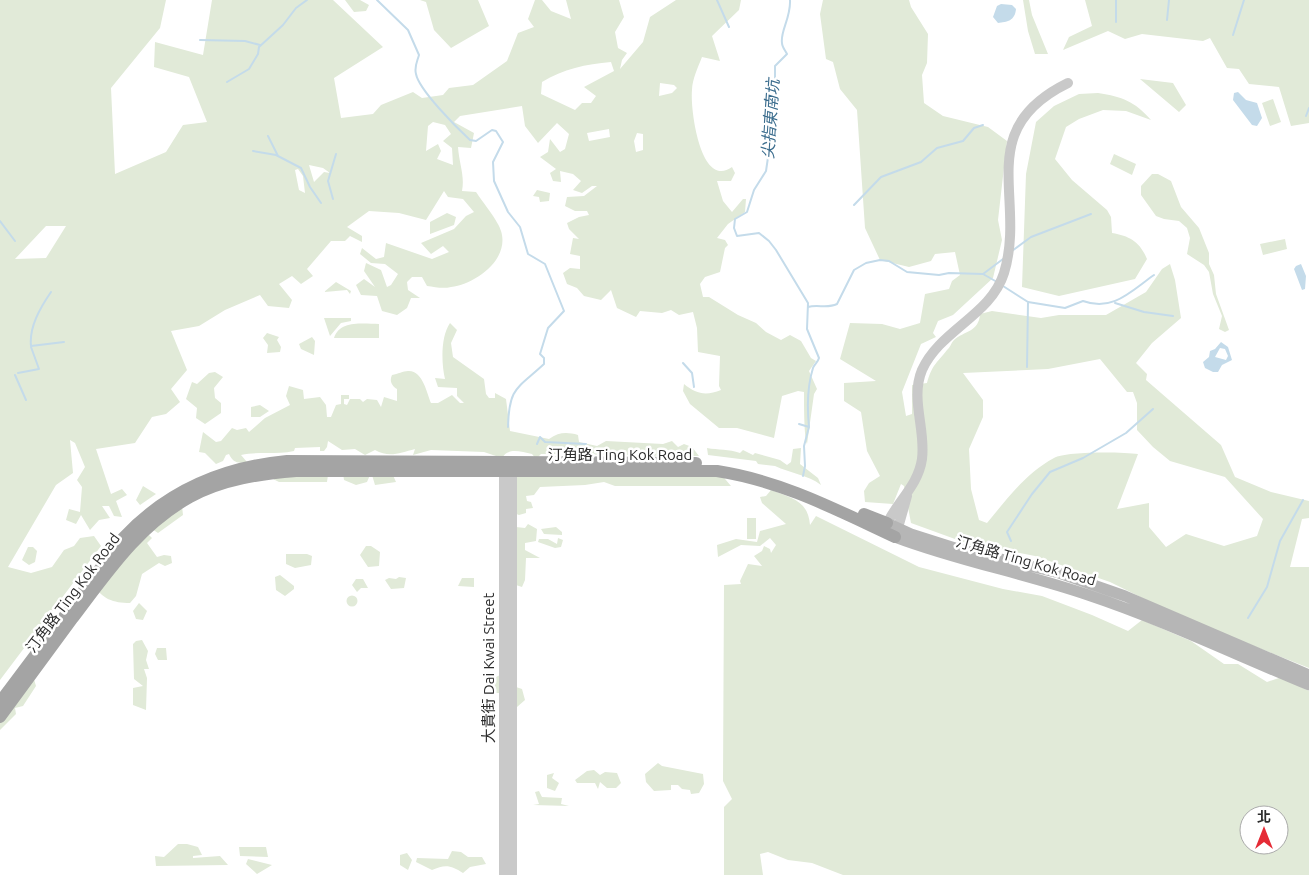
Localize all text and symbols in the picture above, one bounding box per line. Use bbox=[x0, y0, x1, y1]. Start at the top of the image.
water label: 尖指東南坑 bbox=[758, 76, 782, 160]
street label: 汀角路 Ting Kok Road bbox=[548, 446, 692, 463]
street label: 汀角路 Ting Kok Road bbox=[22, 530, 123, 656]
street label: 汀角路 Ting Kok Road bbox=[954, 532, 1098, 589]
street label: 大貴街 Dai Kwai Street bbox=[480, 593, 497, 743]
north arrow bbox=[1239, 805, 1289, 855]
text: 北 bbox=[1257, 809, 1271, 825]

